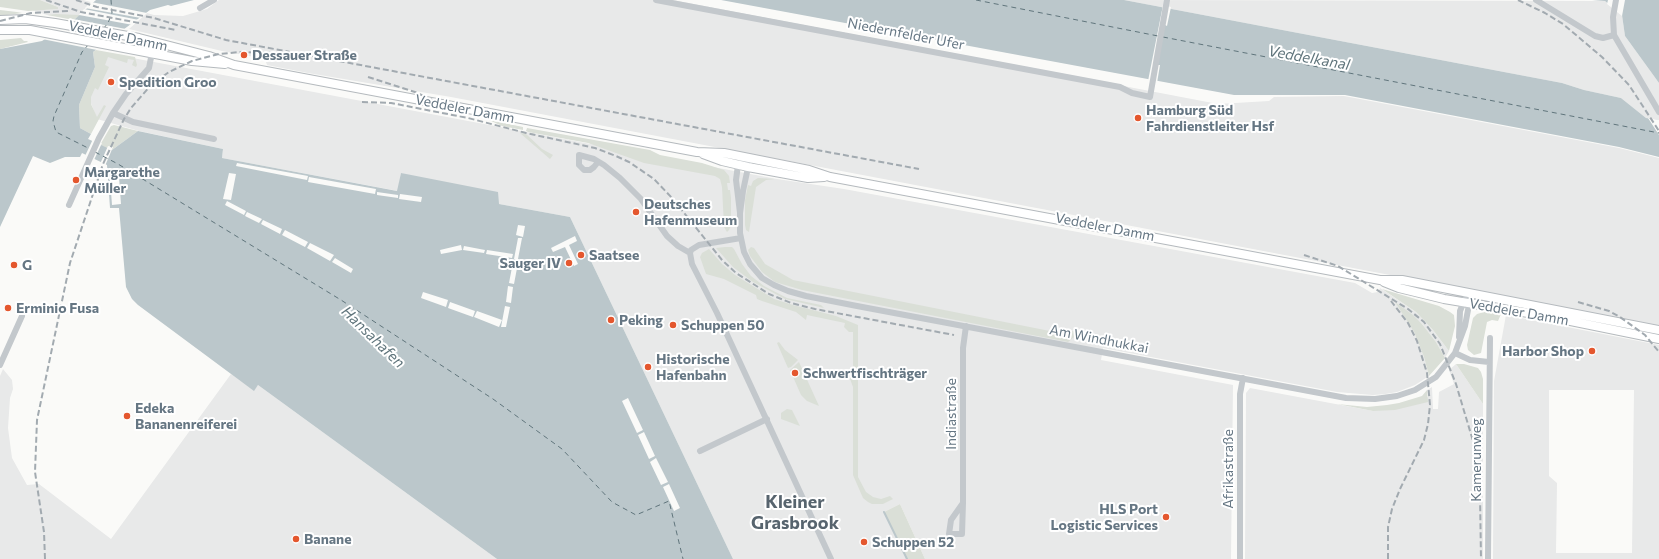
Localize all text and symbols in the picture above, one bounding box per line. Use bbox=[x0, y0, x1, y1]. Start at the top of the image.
street label: Niedernfelder Ufer bbox=[846, 14, 966, 54]
street label: Veddeler Damm bbox=[67, 17, 169, 55]
water label: Veddelkanal bbox=[1267, 42, 1351, 74]
place label: Dessauer Straße bbox=[252, 47, 357, 63]
marker: Dessauer Straße bbox=[239, 50, 249, 60]
place label: Spedition Groo bbox=[119, 74, 217, 90]
marker: Spedition Groo bbox=[106, 77, 116, 87]
street label: Veddeler Damm bbox=[414, 91, 516, 127]
place label: Hamburg Süd Fahrdienstleiter Hsf bbox=[1146, 102, 1274, 134]
marker: Hamburg Süd Fahrdienstleiter Hsf bbox=[1133, 113, 1143, 123]
place label: Margarethe Müller bbox=[84, 164, 160, 196]
marker: Margarethe Müller bbox=[71, 175, 81, 185]
place label: Deutsches Hafenmuseum bbox=[644, 196, 737, 228]
marker: Deutsches Hafenmuseum bbox=[631, 207, 641, 217]
street label: Veddeler Damm bbox=[1054, 209, 1156, 245]
place label: Saatsee bbox=[589, 247, 639, 263]
marker: Saatsee bbox=[576, 250, 586, 260]
place label: Sauger IV bbox=[500, 255, 561, 271]
place label: G bbox=[22, 257, 32, 273]
marker: Sauger IV bbox=[564, 258, 574, 268]
marker: G bbox=[9, 260, 19, 270]
street label: Veddeler Damm bbox=[1468, 295, 1570, 329]
place label: Erminio Fusa bbox=[16, 300, 99, 316]
water label: Hansahafen bbox=[338, 302, 408, 372]
marker: Erminio Fusa bbox=[3, 303, 13, 313]
place label: Peking bbox=[619, 312, 663, 328]
marker: Peking bbox=[606, 315, 616, 325]
place label: Schuppen 50 bbox=[681, 317, 764, 333]
marker: Schuppen 50 bbox=[668, 320, 678, 330]
street label: Am Windhukkai bbox=[1048, 321, 1150, 357]
place label: Harbor Shop bbox=[1502, 343, 1584, 359]
marker: Harbor Shop bbox=[1587, 346, 1597, 356]
place label: Historische Hafenbahn bbox=[656, 351, 730, 384]
marker: Historische Hafenbahn bbox=[643, 362, 653, 372]
place label: Schwertfischträger bbox=[803, 365, 927, 381]
marker: Schwertfischträger bbox=[790, 368, 800, 378]
street label: Indiastraße bbox=[943, 378, 959, 450]
place label: Edeka Bananenreiferei bbox=[135, 400, 237, 432]
marker: Edeka Bananenreiferei bbox=[122, 411, 132, 421]
street label: Kamerunweg bbox=[1468, 418, 1484, 502]
street label: Afrikastraße bbox=[1220, 429, 1236, 509]
district label: Kleiner Grasbrook bbox=[751, 491, 839, 534]
place label: HLS Port Logistic Services bbox=[1050, 501, 1158, 534]
marker: HLS Port Logistic Services bbox=[1161, 512, 1171, 522]
place label: Banane bbox=[304, 531, 352, 547]
marker: Banane bbox=[291, 534, 301, 544]
place label: Schuppen 52 bbox=[872, 534, 954, 550]
marker: Schuppen 52 bbox=[859, 537, 869, 547]

